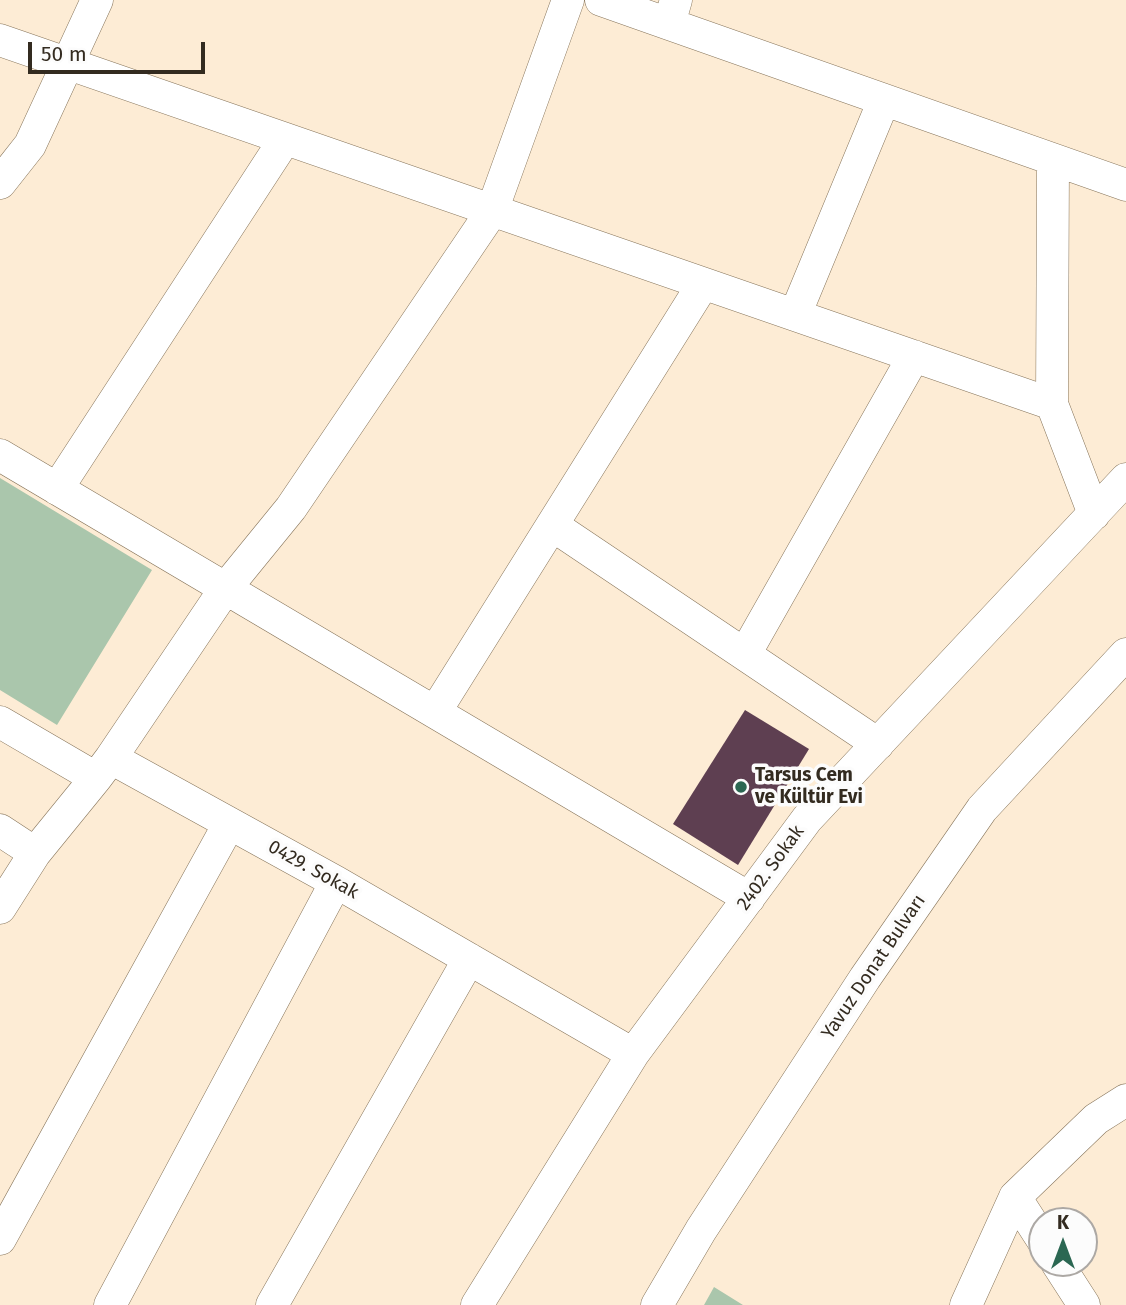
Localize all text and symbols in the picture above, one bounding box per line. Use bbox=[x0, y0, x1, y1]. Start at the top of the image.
scale bar bbox=[32, 28, 208, 72]
text: 50 m bbox=[41, 41, 87, 67]
place label: Tarsus Cem ve Kültür Evi bbox=[755, 765, 863, 809]
marker: Tarsus Cem ve Kültür Evi bbox=[733, 779, 749, 795]
street label: 2402. Sokak bbox=[733, 821, 809, 915]
street label: 0429. Sokak bbox=[264, 836, 362, 904]
street label: Yavuz Donat Bulvarı bbox=[817, 890, 931, 1044]
north arrow bbox=[1028, 1207, 1098, 1277]
text: K bbox=[1057, 1211, 1069, 1234]

